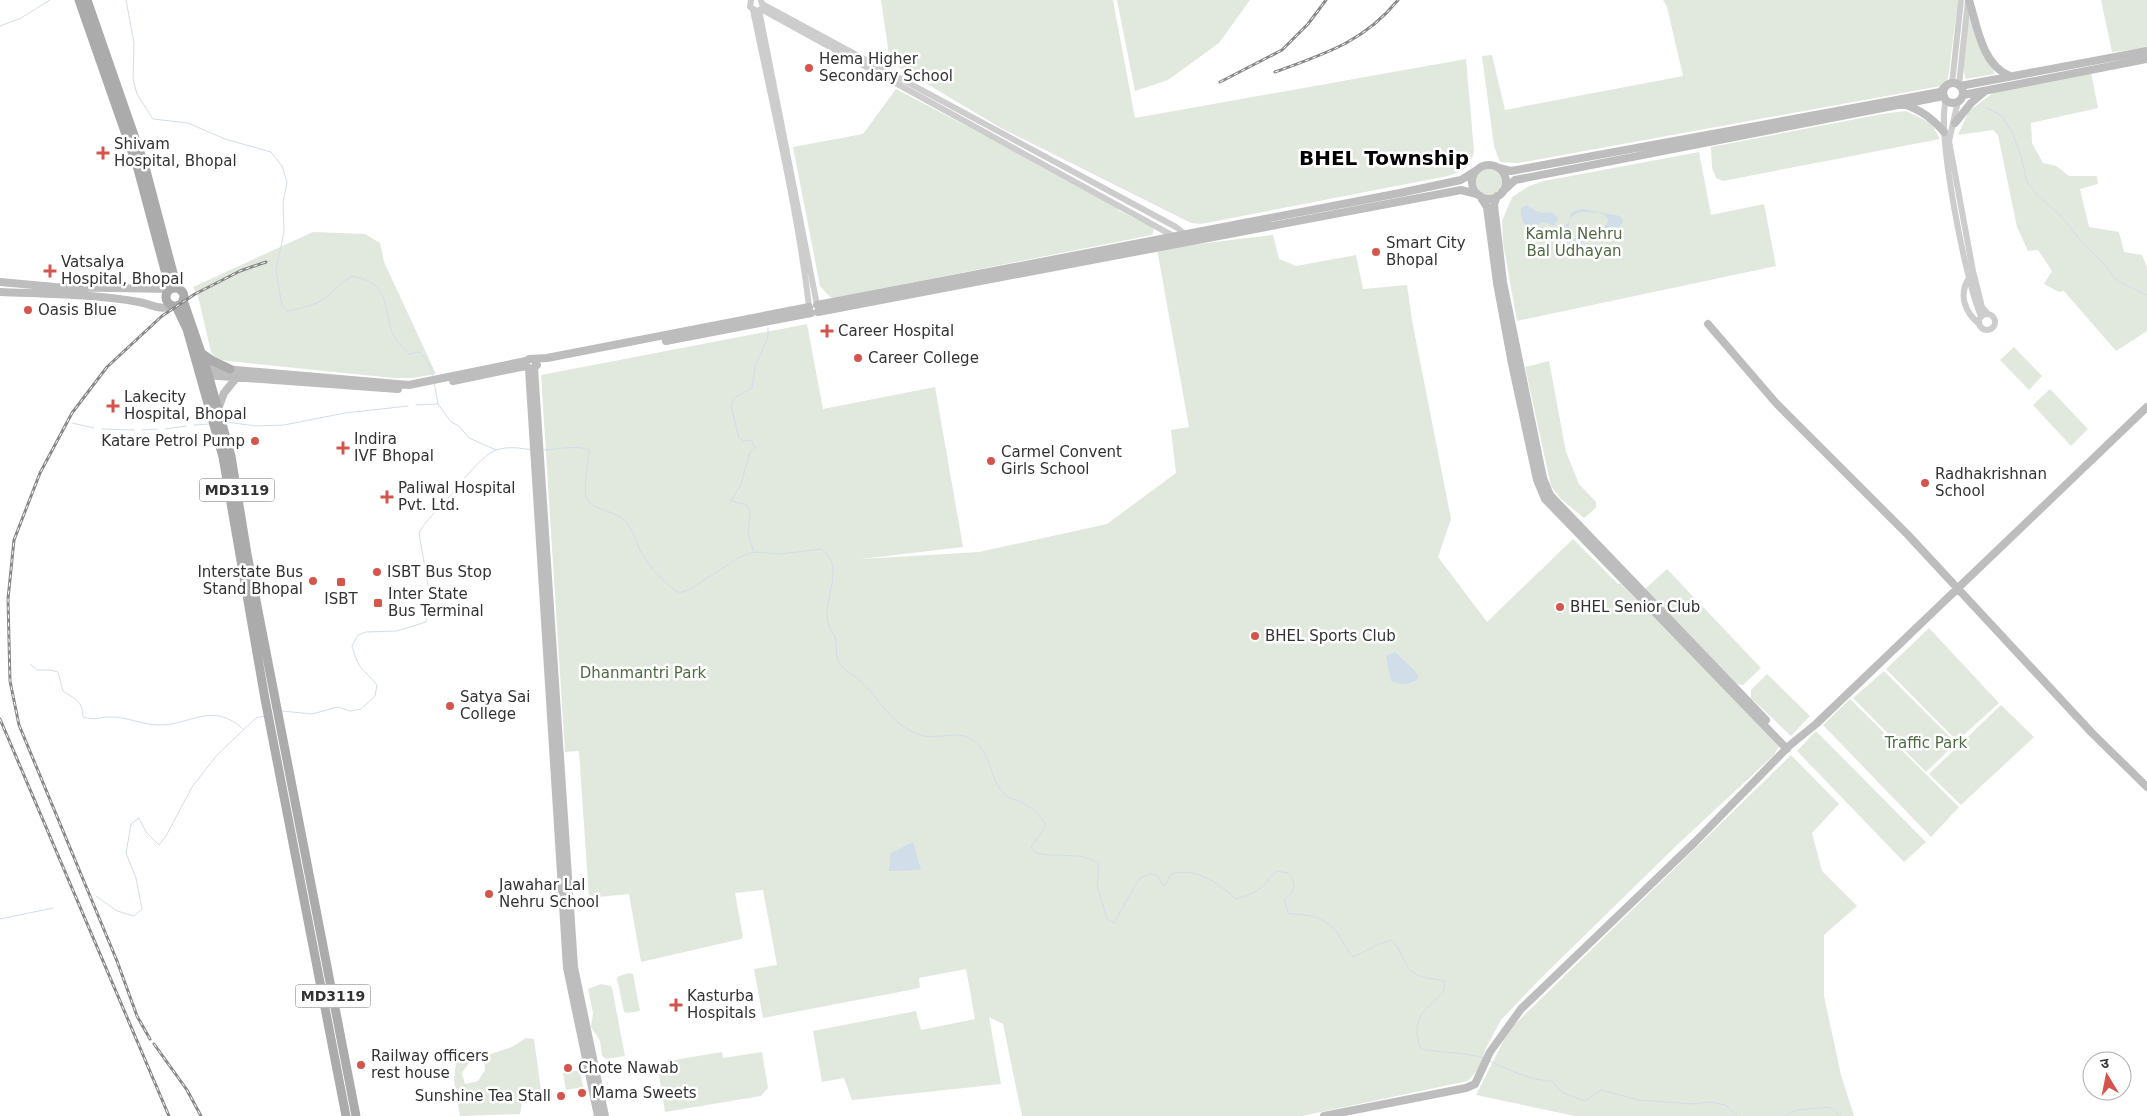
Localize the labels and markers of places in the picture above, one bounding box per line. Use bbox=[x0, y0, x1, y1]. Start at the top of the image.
place label: Hema Higher Secondary School bbox=[819, 50, 953, 85]
marker: Hema Higher Secondary School bbox=[803, 62, 815, 74]
place label: Shivam Hospital, Bhopal bbox=[114, 135, 237, 170]
marker: Shivam Hospital, Bhopal bbox=[96, 146, 110, 160]
place label: Smart City Bhopal bbox=[1386, 234, 1466, 269]
marker: Smart City Bhopal bbox=[1370, 246, 1382, 258]
place label: Vatsalya Hospital, Bhopal bbox=[61, 253, 184, 288]
marker: Vatsalya Hospital, Bhopal bbox=[43, 264, 57, 278]
place label: Oasis Blue bbox=[38, 301, 117, 319]
marker: Oasis Blue bbox=[22, 304, 34, 316]
place label: Career Hospital bbox=[838, 322, 954, 340]
marker: Career Hospital bbox=[820, 324, 834, 338]
place label: Career College bbox=[868, 349, 979, 367]
marker: Career College bbox=[852, 352, 864, 364]
place label: Lakecity Hospital, Bhopal bbox=[124, 388, 247, 423]
marker: Lakecity Hospital, Bhopal bbox=[106, 399, 120, 413]
place label: Indira IVF Bhopal bbox=[354, 430, 434, 465]
place label: Katare Petrol Pump bbox=[101, 432, 245, 450]
marker: Katare Petrol Pump bbox=[249, 435, 261, 447]
marker: Indira IVF Bhopal bbox=[336, 441, 350, 455]
place label: Carmel Convent Girls School bbox=[1001, 443, 1122, 478]
marker: Carmel Convent Girls School bbox=[985, 455, 997, 467]
place label: Radhakrishnan School bbox=[1935, 465, 2047, 500]
marker: Radhakrishnan School bbox=[1919, 477, 1931, 489]
place label: Paliwal Hospital Pvt. Ltd. bbox=[398, 479, 516, 514]
marker: Paliwal Hospital Pvt. Ltd. bbox=[380, 490, 394, 504]
place label: Interstate Bus Stand Bhopal bbox=[197, 563, 303, 598]
place label: ISBT Bus Stop bbox=[387, 563, 492, 581]
marker: ISBT Bus Stop bbox=[371, 566, 383, 578]
marker: Interstate Bus Stand Bhopal bbox=[307, 575, 319, 587]
marker: ISBT bbox=[335, 576, 347, 588]
place label: Inter State Bus Terminal bbox=[388, 585, 484, 620]
place label: ISBT bbox=[324, 590, 359, 608]
marker: Inter State Bus Terminal bbox=[372, 597, 384, 609]
place label: BHEL Senior Club bbox=[1570, 598, 1700, 616]
marker: BHEL Senior Club bbox=[1554, 601, 1566, 613]
place label: BHEL Sports Club bbox=[1265, 627, 1396, 645]
marker: BHEL Sports Club bbox=[1249, 630, 1261, 642]
place label: Satya Sai College bbox=[460, 688, 530, 723]
marker: Satya Sai College bbox=[444, 700, 456, 712]
place label: Jawahar Lal Nehru School bbox=[498, 876, 599, 911]
marker: Jawahar Lal Nehru School bbox=[483, 888, 495, 900]
place label: Kasturba Hospitals bbox=[687, 987, 756, 1022]
marker: Kasturba Hospitals bbox=[669, 998, 683, 1012]
place label: Railway officers rest house bbox=[371, 1047, 489, 1082]
marker: Railway officers rest house bbox=[355, 1059, 367, 1071]
place label: Chote Nawab bbox=[578, 1059, 678, 1077]
marker: Chote Nawab bbox=[562, 1062, 574, 1074]
place label: Mama Sweets bbox=[592, 1084, 697, 1102]
place label: Sunshine Tea Stall bbox=[415, 1087, 551, 1105]
marker: Mama Sweets bbox=[576, 1087, 588, 1099]
marker: Sunshine Tea Stall bbox=[555, 1090, 567, 1102]

